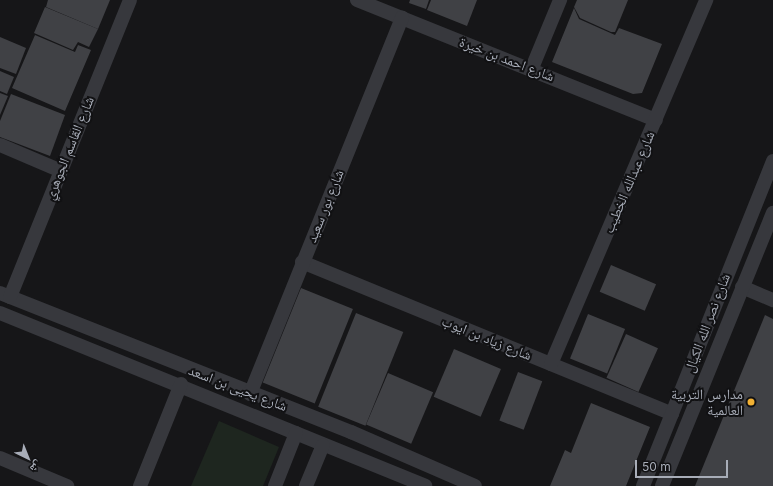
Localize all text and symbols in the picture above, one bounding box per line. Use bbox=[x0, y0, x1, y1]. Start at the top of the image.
street label: شارع احمد بن خيرة bbox=[457, 33, 557, 85]
street label: شارع القاسم الجوهري bbox=[41, 94, 97, 202]
street label: شارع عبدالله الخطيب bbox=[600, 128, 658, 236]
street label: شارع بور سعيد bbox=[303, 167, 347, 245]
street label: شارع نصر الله الكيال bbox=[680, 271, 734, 375]
street label: شارع زياد بن ايوب bbox=[440, 312, 534, 364]
street label: شارع يحيى بن اسعد bbox=[186, 361, 290, 415]
place label: مدارس التربية العالمية bbox=[671, 386, 743, 418]
marker: مدارس التربية العالمية bbox=[746, 397, 756, 407]
north arrow bbox=[8, 438, 48, 478]
scale bar bbox=[637, 452, 730, 478]
text: ش bbox=[27, 458, 45, 476]
text: 50 m bbox=[642, 459, 671, 474]

